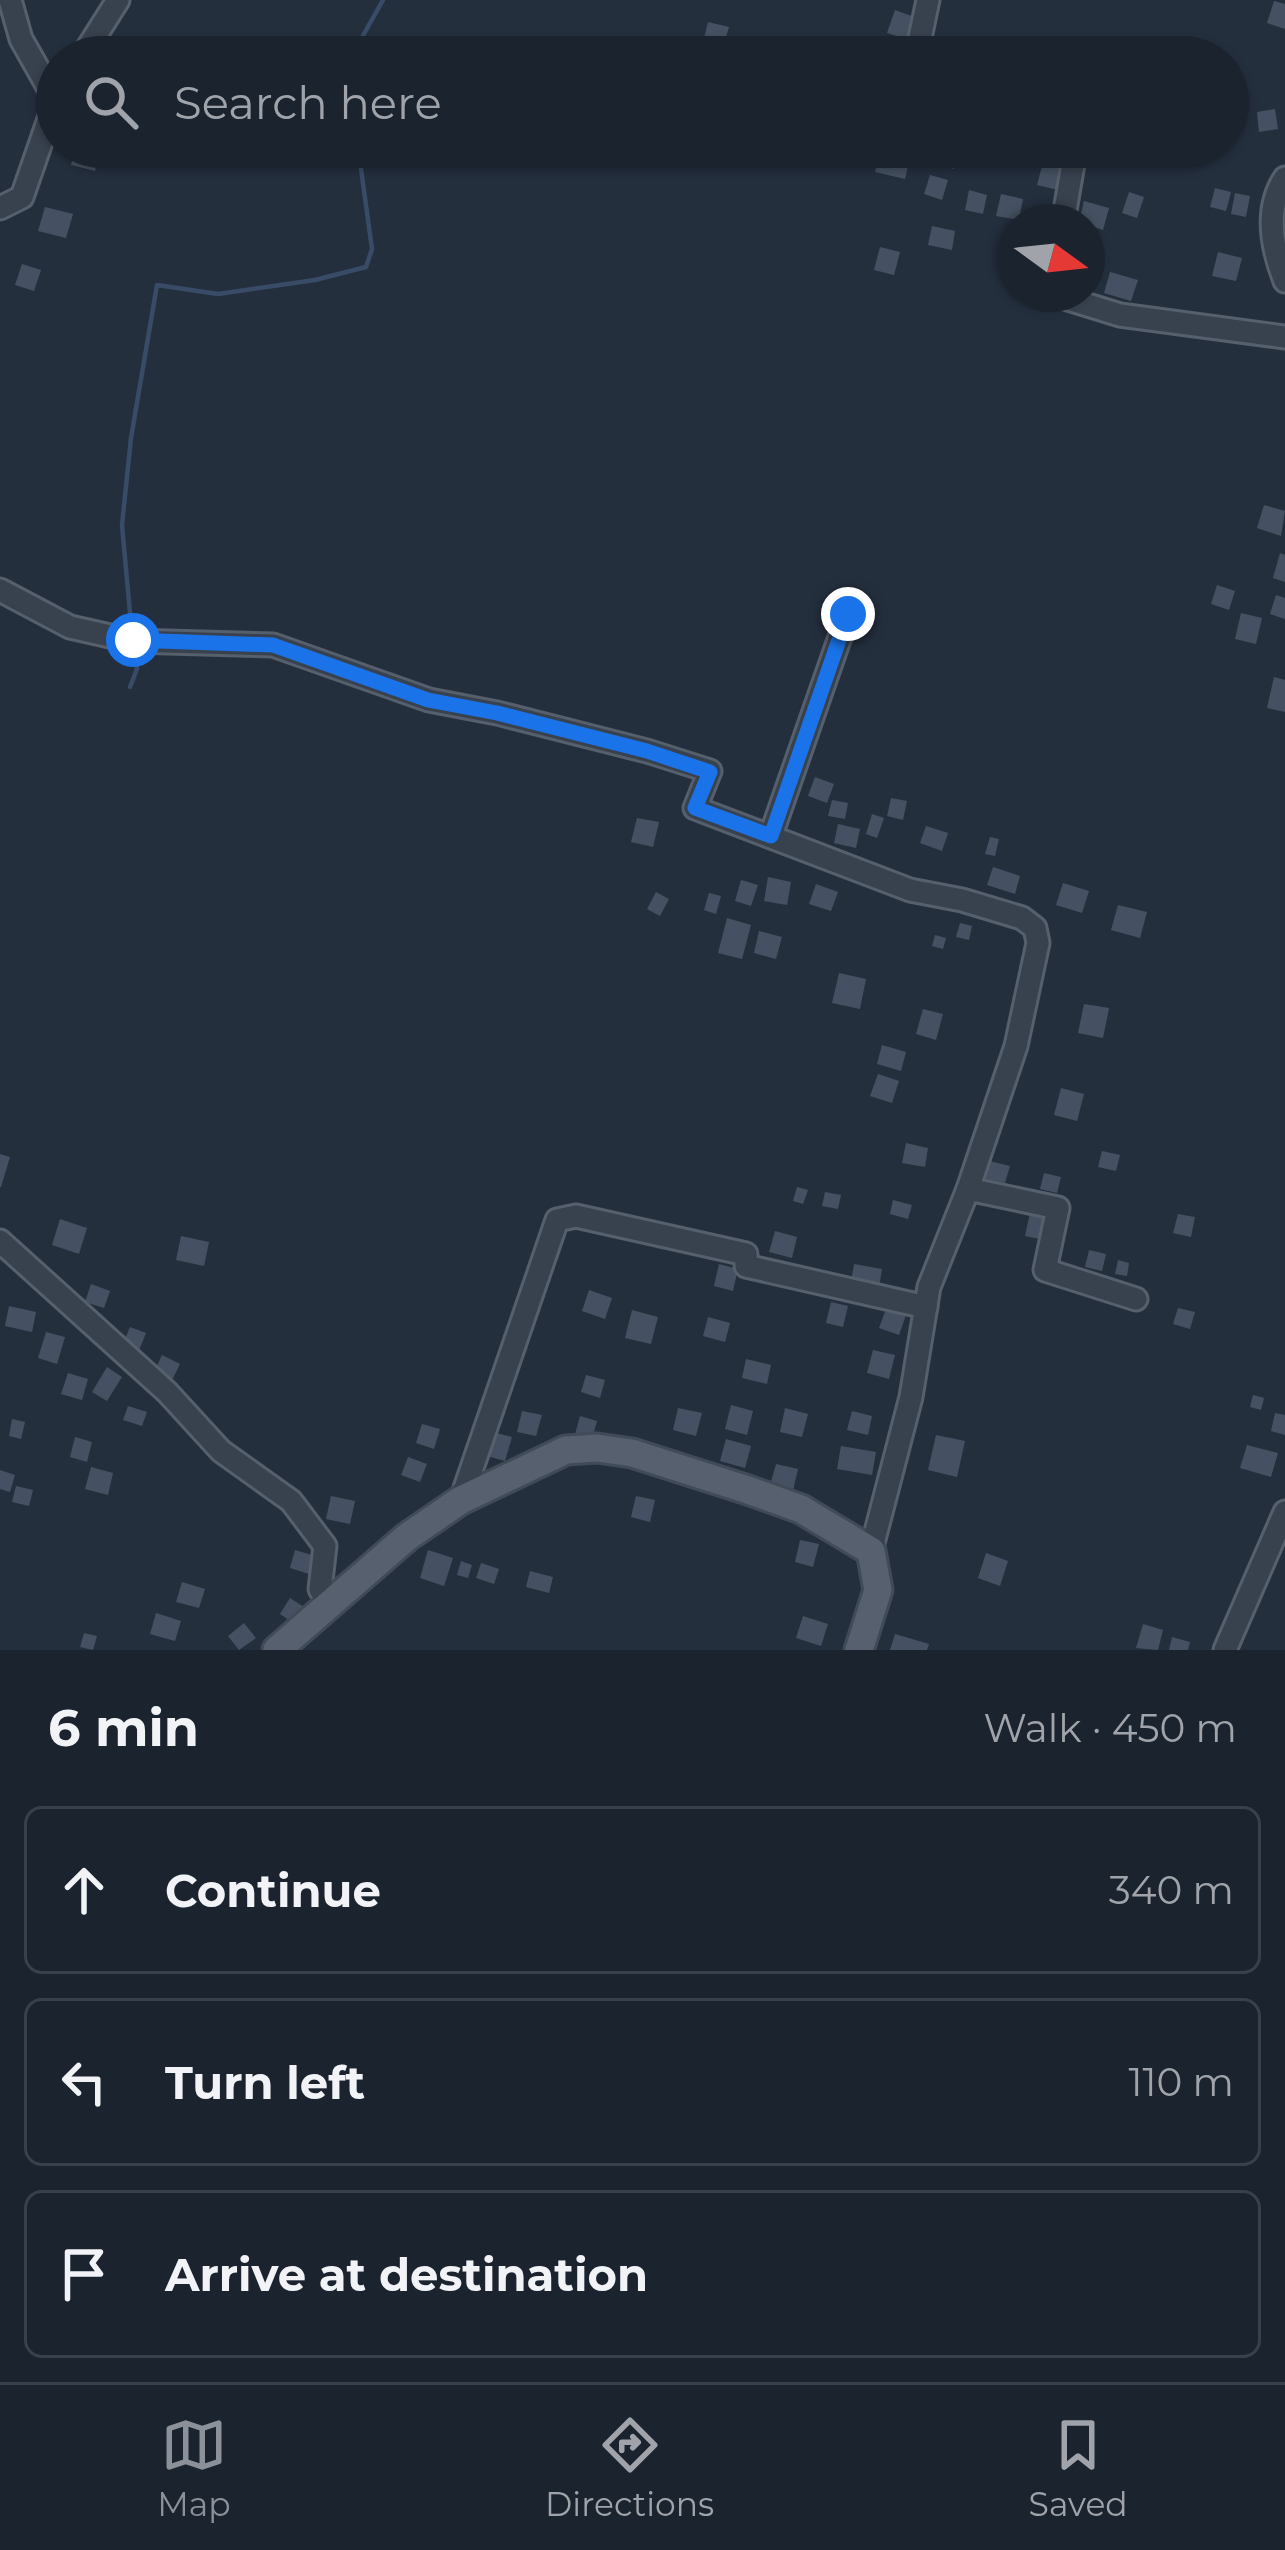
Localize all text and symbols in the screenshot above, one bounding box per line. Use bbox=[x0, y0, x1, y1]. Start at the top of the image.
search box bbox=[36, 36, 1249, 168]
icon: search bbox=[78, 69, 144, 135]
text: Search here bbox=[174, 75, 442, 130]
north arrow bbox=[997, 204, 1105, 312]
route end bbox=[821, 587, 875, 641]
route start bbox=[106, 613, 160, 667]
text: 6 min bbox=[48, 1697, 199, 1759]
text: Walk · 450 m bbox=[984, 1704, 1237, 1752]
icon: ahead bbox=[51, 1857, 117, 1923]
text: Continue bbox=[165, 1863, 381, 1918]
text: 340 m bbox=[1109, 1866, 1234, 1914]
icon: left bbox=[51, 2049, 117, 2115]
text: Turn left bbox=[165, 2055, 365, 2110]
text: 110 m bbox=[1128, 2058, 1234, 2106]
icon: arrive bbox=[51, 2241, 117, 2307]
text: Arrive at destination bbox=[165, 2247, 648, 2302]
tab: Map bbox=[157, 2412, 231, 2524]
tab: Directions bbox=[545, 2412, 714, 2524]
tab: Saved bbox=[1029, 2412, 1128, 2524]

